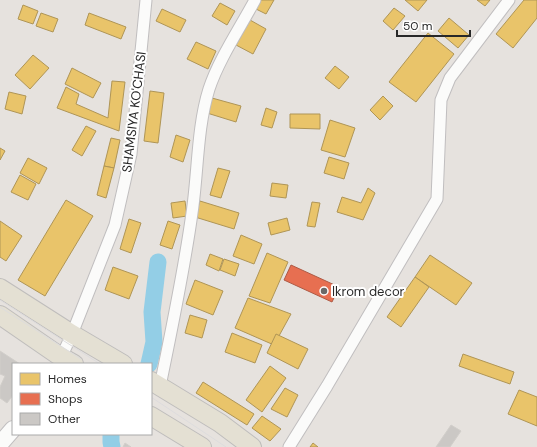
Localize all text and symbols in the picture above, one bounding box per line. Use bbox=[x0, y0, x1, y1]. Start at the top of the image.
scale bar bbox=[397, 12, 470, 38]
text: 50 m bbox=[403, 18, 432, 34]
street label: SHAMSIYA KO'CHASI bbox=[118, 51, 150, 173]
place label: Ikrom decor bbox=[332, 283, 405, 300]
marker: Ikrom decor bbox=[319, 286, 329, 296]
legend bbox=[12, 363, 152, 435]
text: Homes bbox=[48, 371, 87, 387]
text: Shops bbox=[48, 391, 83, 407]
text: Other bbox=[48, 411, 81, 427]

